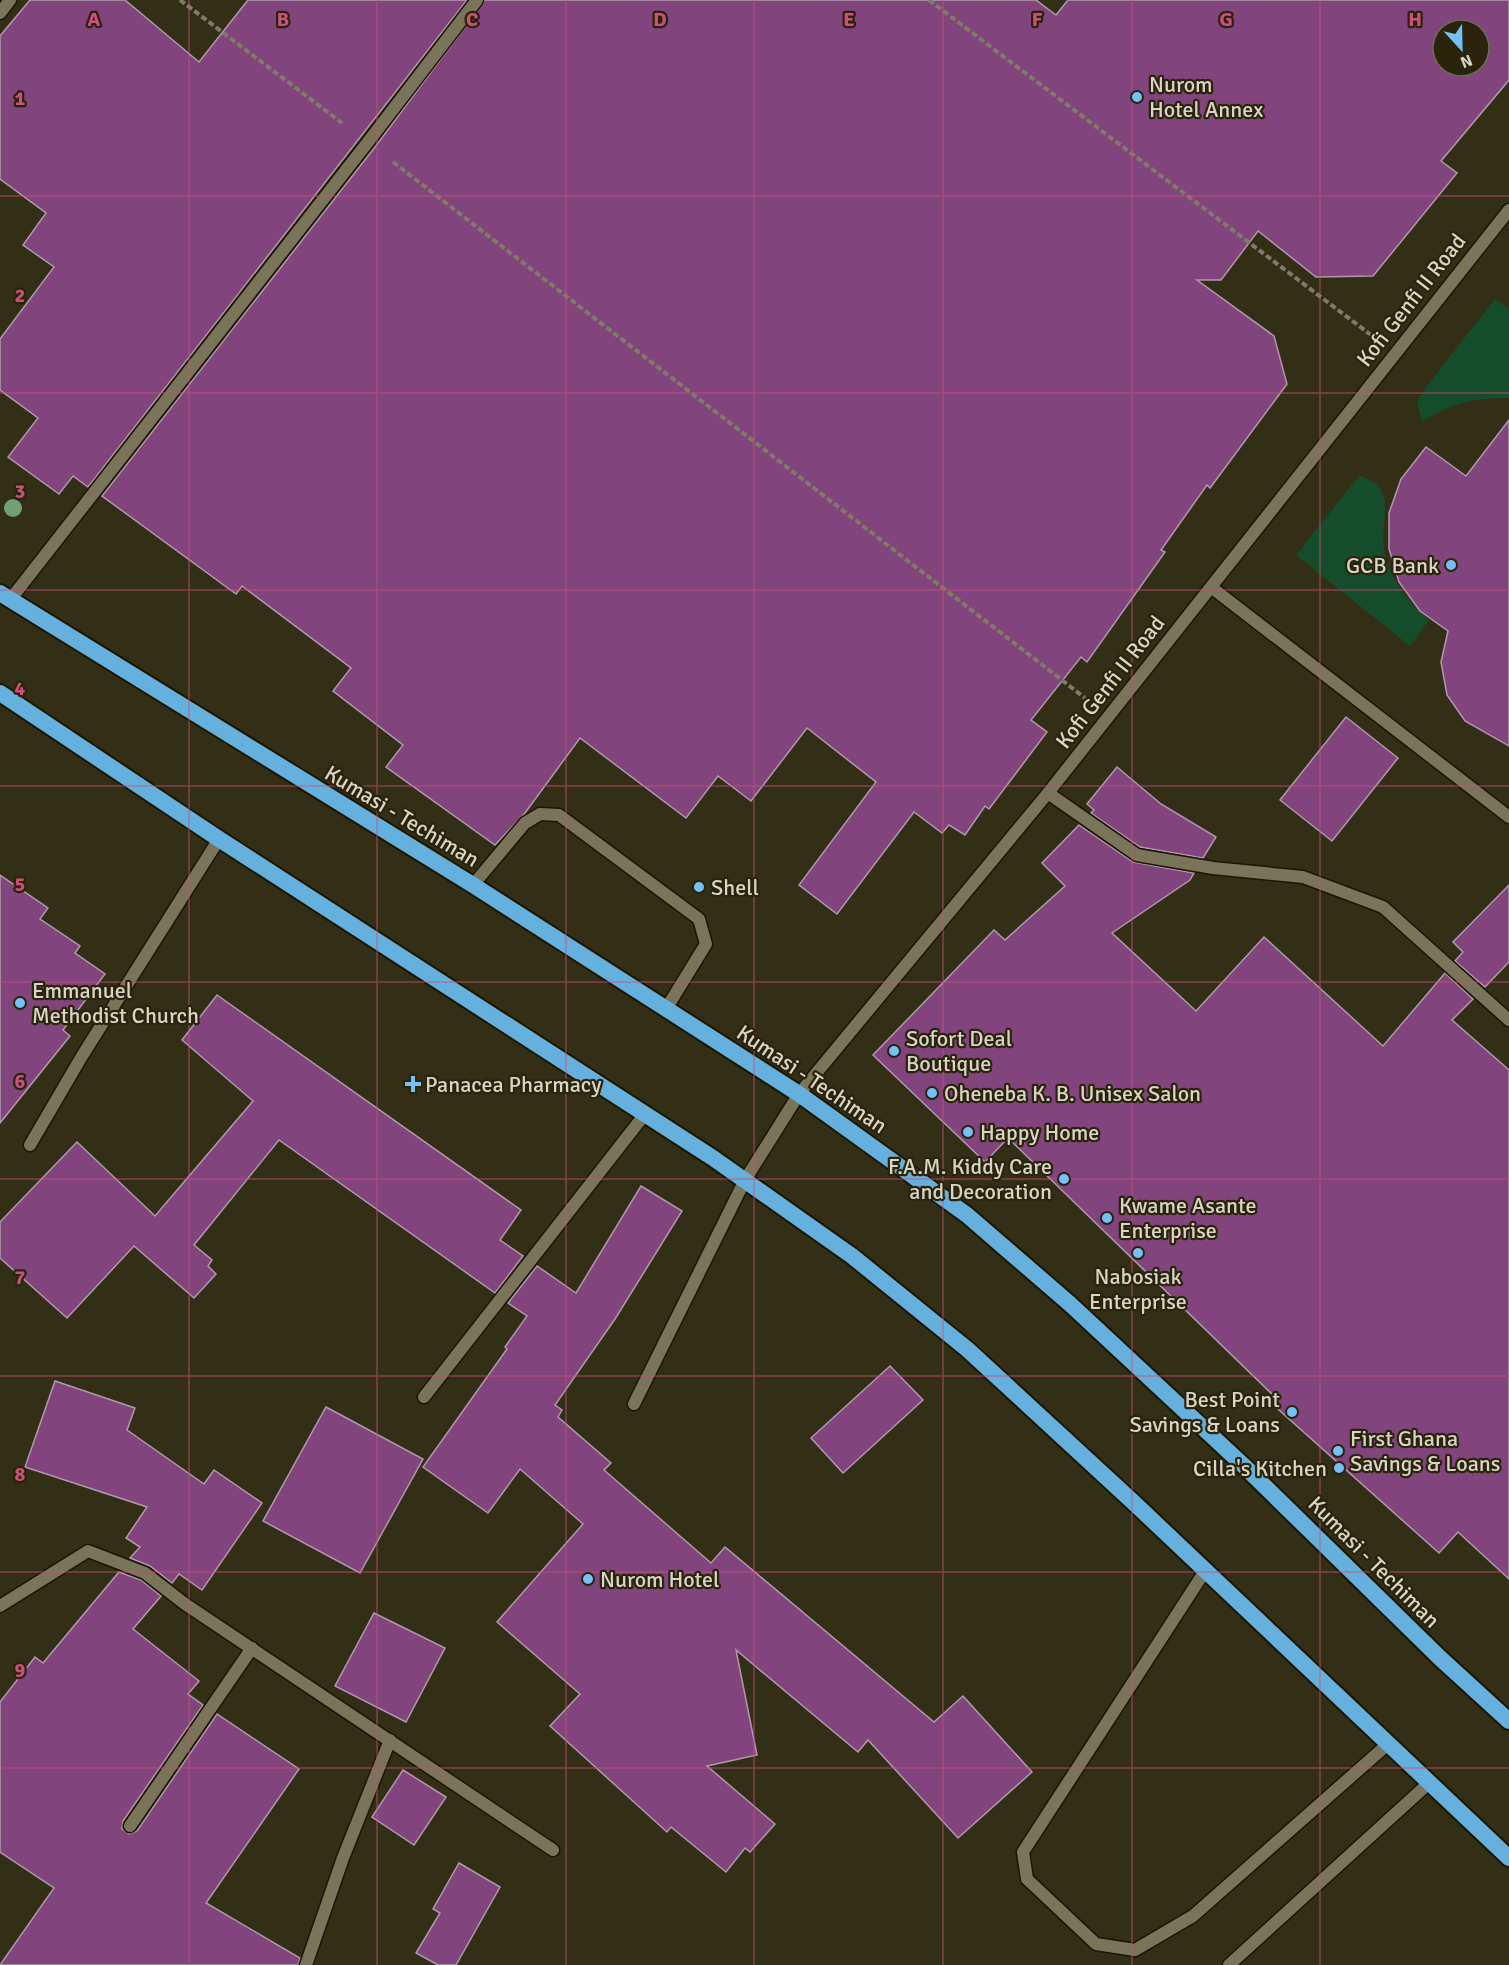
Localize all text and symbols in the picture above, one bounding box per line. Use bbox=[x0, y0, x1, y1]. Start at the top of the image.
text: A bbox=[88, 7, 101, 32]
text: B bbox=[277, 7, 289, 32]
text: C bbox=[466, 7, 478, 32]
text: D bbox=[653, 7, 667, 32]
text: E bbox=[843, 7, 855, 32]
text: F bbox=[1032, 7, 1043, 32]
text: G bbox=[1219, 7, 1233, 32]
text: H bbox=[1408, 7, 1422, 32]
north arrow bbox=[1431, 18, 1491, 78]
text: N bbox=[1457, 50, 1475, 72]
place label: Nurom Hotel Annex bbox=[1149, 71, 1263, 123]
text: 1 bbox=[15, 86, 26, 111]
marker: Nurom Hotel Annex bbox=[1130, 90, 1144, 104]
street label: Kofi Genfi II Road bbox=[1351, 228, 1471, 372]
text: 2 bbox=[15, 283, 25, 308]
text: 3 bbox=[15, 479, 25, 504]
place label: GCB Bank bbox=[1346, 552, 1439, 579]
marker: GCB Bank bbox=[1444, 558, 1458, 572]
street label: Kofi Genfi II Road bbox=[1050, 610, 1170, 754]
text: 4 bbox=[15, 676, 26, 701]
street label: Kumasi - Techiman bbox=[320, 759, 484, 873]
text: 5 bbox=[15, 872, 25, 897]
place label: Shell bbox=[711, 874, 759, 901]
marker: Shell bbox=[692, 880, 706, 894]
place label: Emmanuel Methodist Church bbox=[32, 977, 199, 1029]
marker: Emmanuel Methodist Church bbox=[13, 996, 27, 1010]
street label: Kumasi - Techiman bbox=[732, 1019, 892, 1139]
place label: Sofort Deal Boutique bbox=[906, 1025, 1012, 1077]
marker: Sofort Deal Boutique bbox=[887, 1044, 901, 1058]
text: 6 bbox=[15, 1069, 26, 1094]
place label: Panacea Pharmacy bbox=[425, 1071, 602, 1098]
marker: Panacea Pharmacy bbox=[406, 1077, 420, 1091]
place label: Oheneba K. B. Unisex Salon bbox=[944, 1080, 1201, 1107]
marker: Oheneba K. B. Unisex Salon bbox=[925, 1086, 939, 1100]
place label: Happy Home bbox=[980, 1119, 1099, 1146]
marker: Happy Home bbox=[961, 1125, 975, 1139]
place label: F.A.M. Kiddy Care and Decoration bbox=[888, 1153, 1052, 1205]
marker: F.A.M. Kiddy Care and Decoration bbox=[1057, 1172, 1071, 1186]
place label: Kwame Asante Enterprise bbox=[1119, 1192, 1257, 1244]
marker: Kwame Asante Enterprise bbox=[1100, 1211, 1114, 1225]
marker: Nabosiak Enterprise bbox=[1131, 1246, 1145, 1260]
place label: Nabosiak Enterprise bbox=[1089, 1263, 1187, 1315]
text: 7 bbox=[15, 1265, 26, 1290]
place label: Best Point Savings & Loans bbox=[1130, 1386, 1280, 1438]
marker: Best Point Savings & Loans bbox=[1285, 1405, 1299, 1419]
place label: First Ghana Savings & Loans bbox=[1350, 1425, 1500, 1477]
marker: First Ghana Savings & Loans bbox=[1331, 1444, 1345, 1458]
place label: Cilla's Kitchen bbox=[1193, 1455, 1327, 1482]
marker: Cilla's Kitchen bbox=[1332, 1461, 1346, 1475]
text: 8 bbox=[15, 1462, 26, 1487]
street label: Kumasi - Techiman bbox=[1302, 1490, 1446, 1634]
place label: Nurom Hotel bbox=[600, 1566, 720, 1593]
marker: Nurom Hotel bbox=[581, 1572, 595, 1586]
text: 9 bbox=[15, 1658, 26, 1683]

